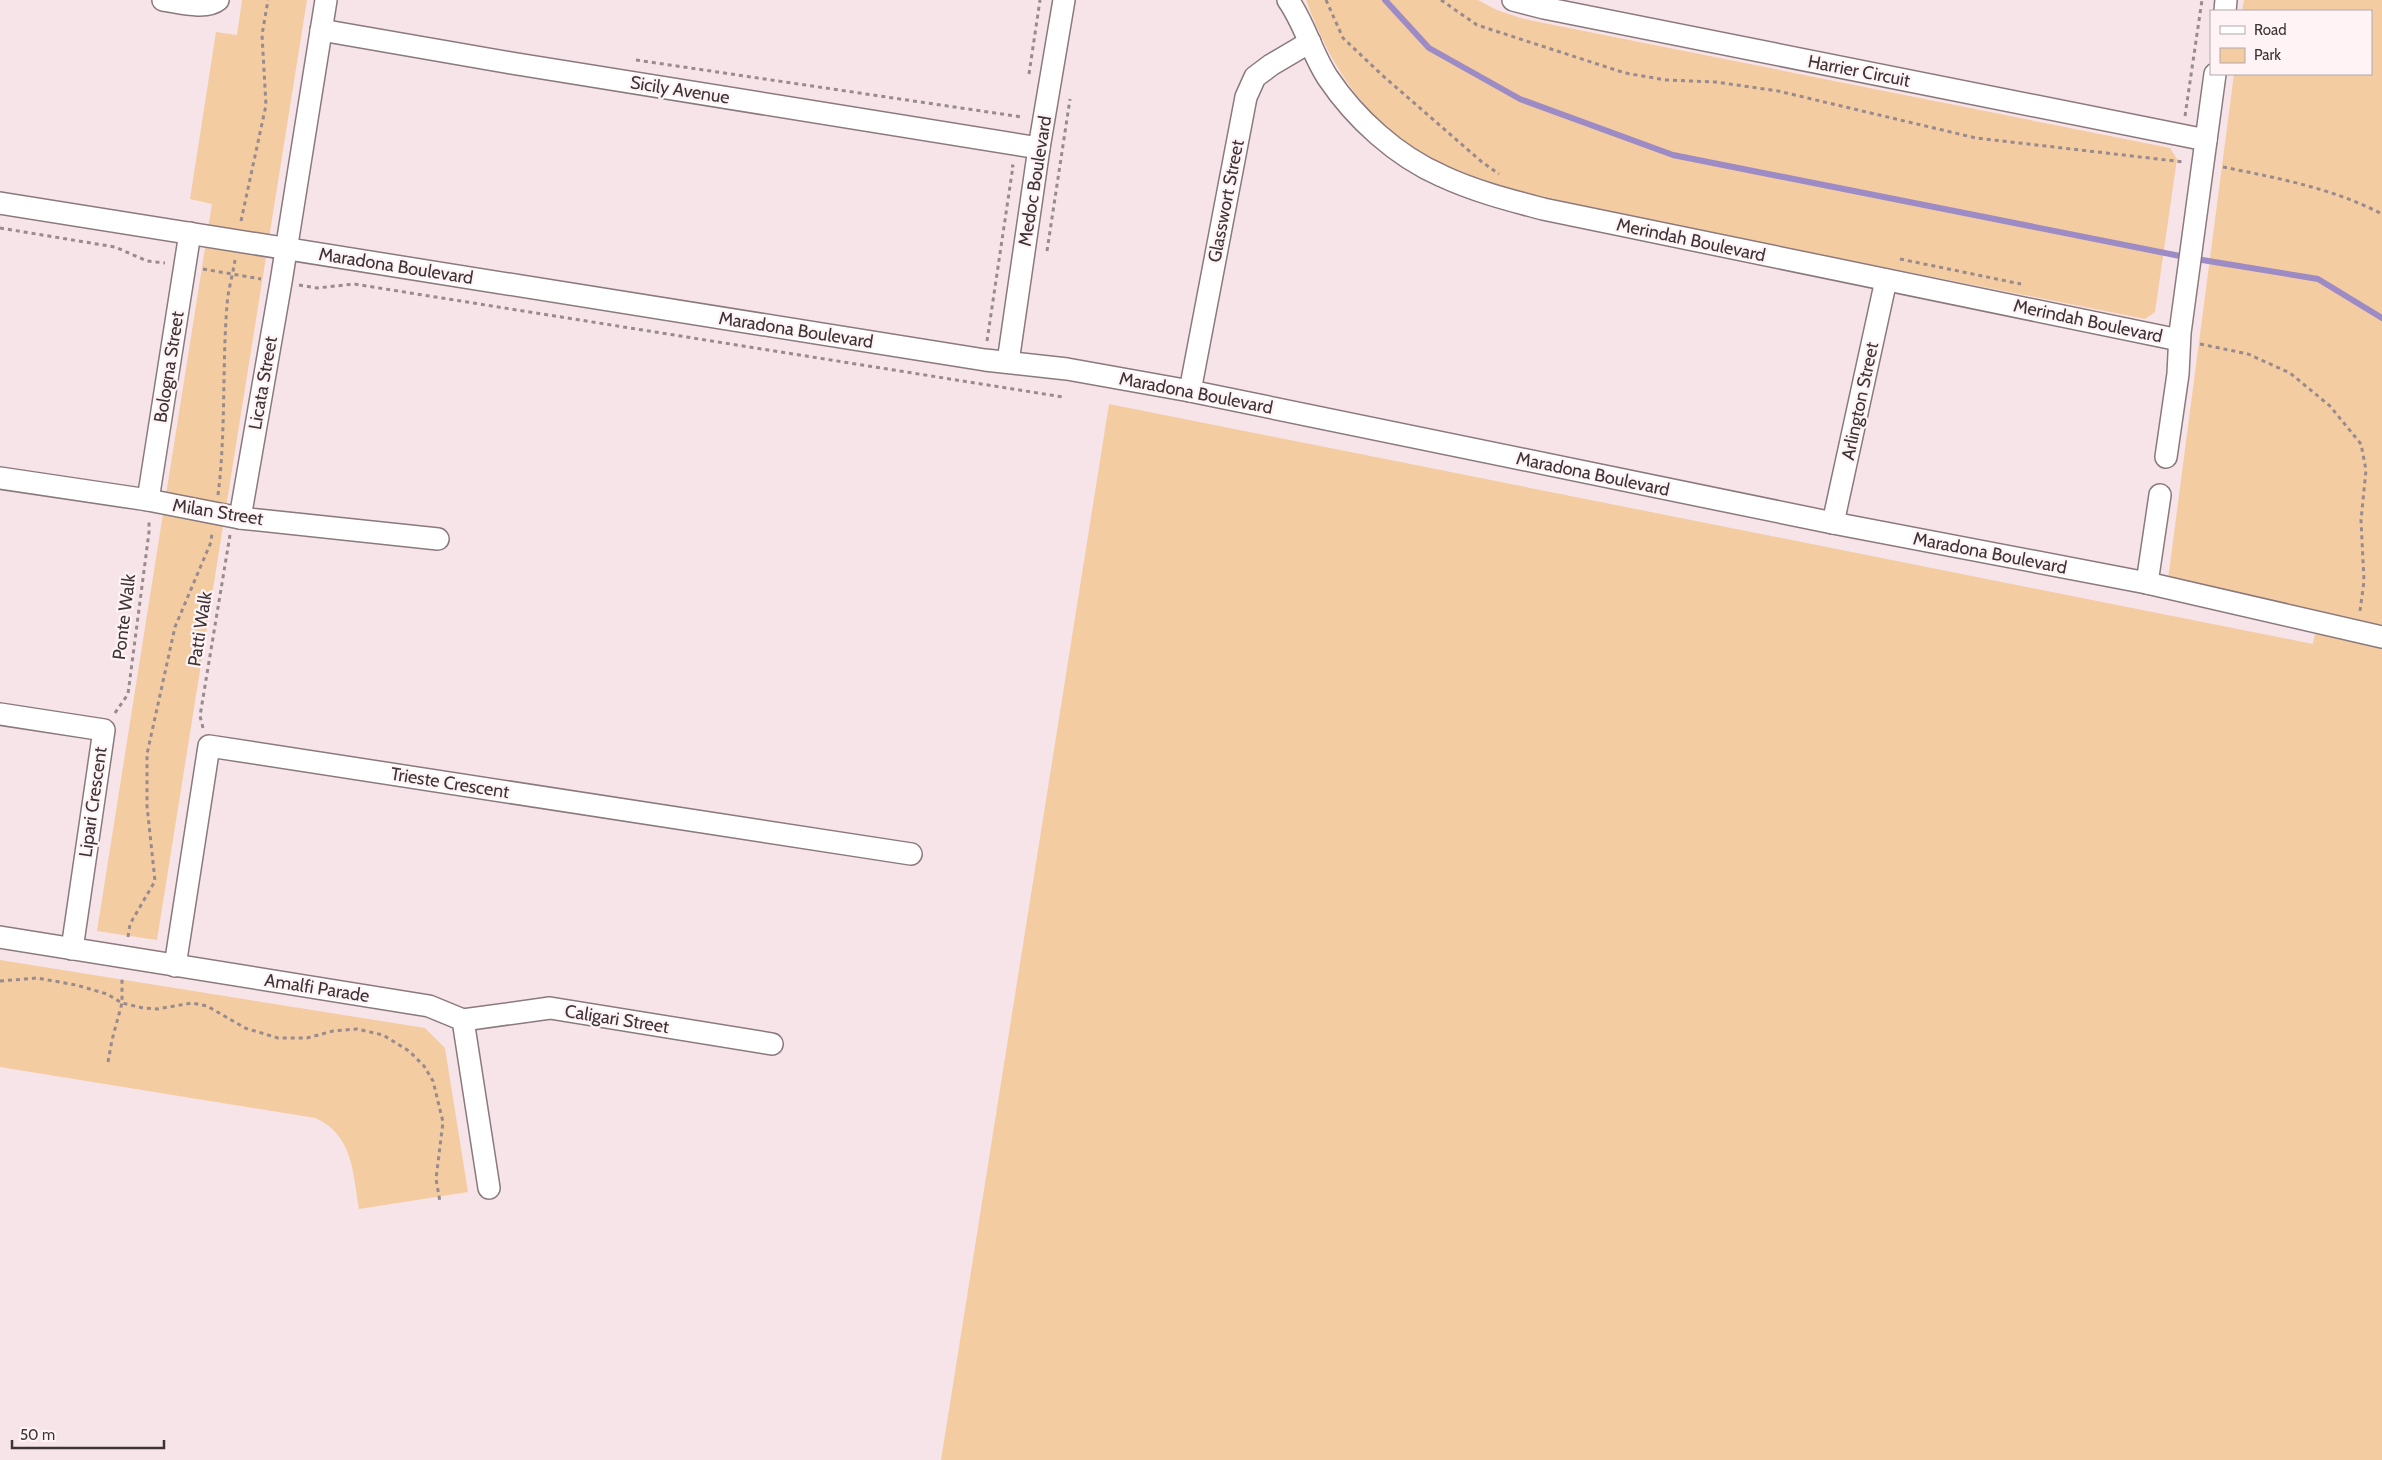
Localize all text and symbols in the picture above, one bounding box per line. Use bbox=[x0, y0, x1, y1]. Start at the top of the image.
legend bbox=[2210, 10, 2372, 75]
text: Road bbox=[2254, 21, 2287, 39]
text: Park bbox=[2254, 46, 2281, 64]
street label: Harrier Circuit bbox=[1806, 50, 1912, 92]
street label: Sicily Avenue bbox=[629, 71, 731, 109]
street label: Medoc Boulevard bbox=[1014, 114, 1056, 248]
street label: Glasswort Street bbox=[1203, 138, 1249, 264]
street label: Merindah Boulevard bbox=[1614, 213, 1768, 267]
street label: Maradona Boulevard bbox=[317, 243, 475, 289]
street label: Merindah Boulevard bbox=[2011, 294, 2165, 348]
street label: Maradona Boulevard bbox=[717, 307, 875, 353]
street label: Bologna Street bbox=[149, 310, 189, 424]
street label: Licata Street bbox=[244, 335, 282, 431]
street label: Arlington Street bbox=[1837, 340, 1883, 462]
street label: Maradona Boulevard bbox=[1117, 367, 1275, 419]
street label: Maradona Boulevard bbox=[1514, 447, 1672, 501]
street label: Milan Street bbox=[171, 494, 265, 530]
street label: Maradona Boulevard bbox=[1911, 527, 2069, 579]
street label: Ponte Walk bbox=[108, 572, 140, 661]
street label: Patti Walk bbox=[183, 589, 217, 668]
street label: Lipari Crescent bbox=[74, 745, 112, 859]
street label: Trieste Crescent bbox=[389, 763, 511, 803]
street label: Amalfi Parade bbox=[263, 969, 371, 1007]
street label: Caligari Street bbox=[563, 1000, 671, 1038]
scale bar bbox=[12, 1418, 165, 1450]
text: 50 m bbox=[20, 1426, 55, 1444]

